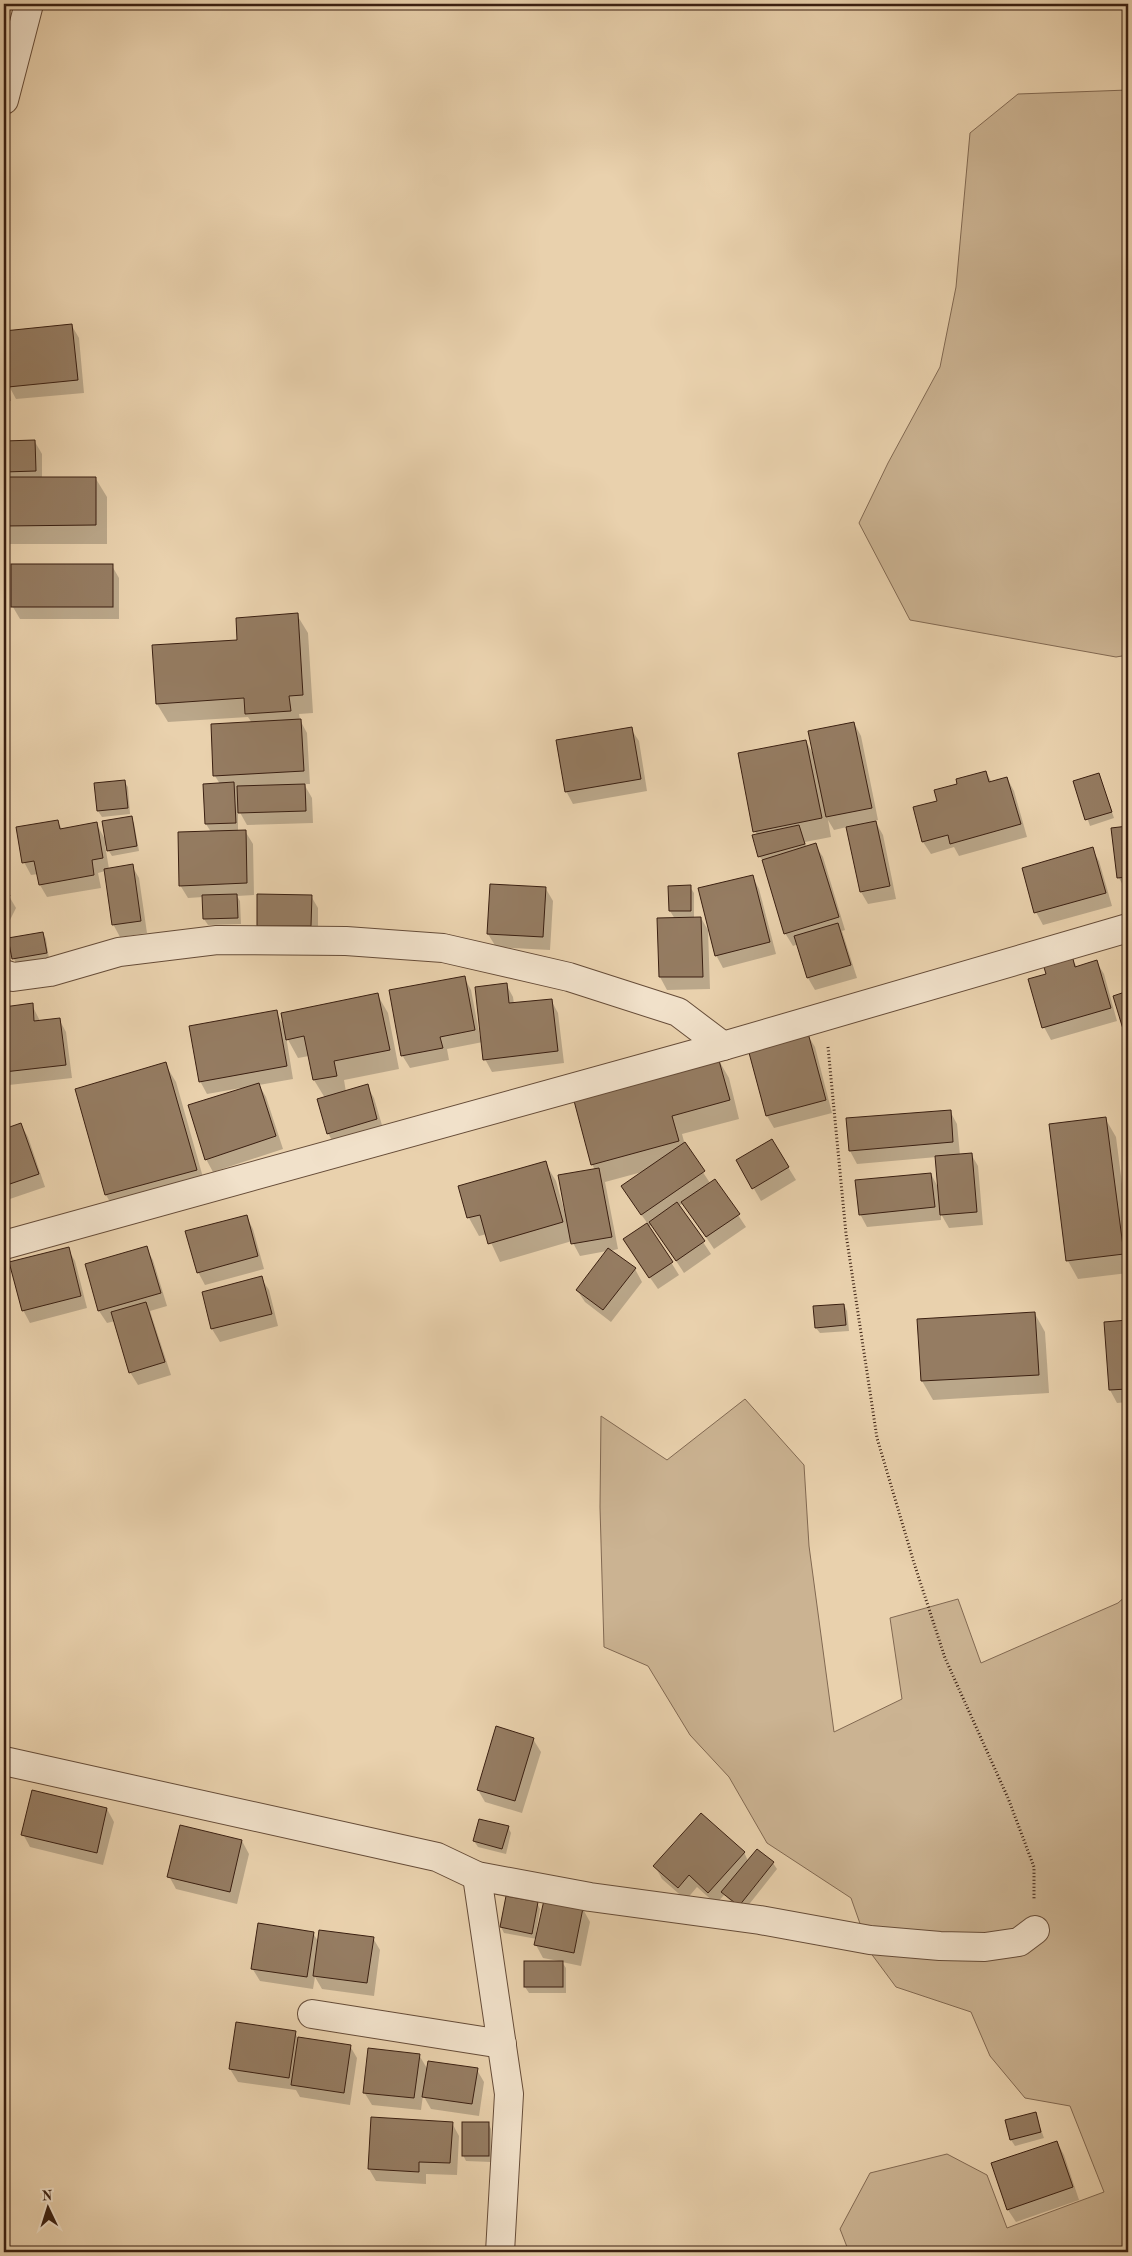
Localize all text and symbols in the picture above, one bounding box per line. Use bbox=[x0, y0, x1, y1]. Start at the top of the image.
north arrow bbox=[22, 2184, 72, 2234]
text: N bbox=[41, 2189, 53, 2203]

